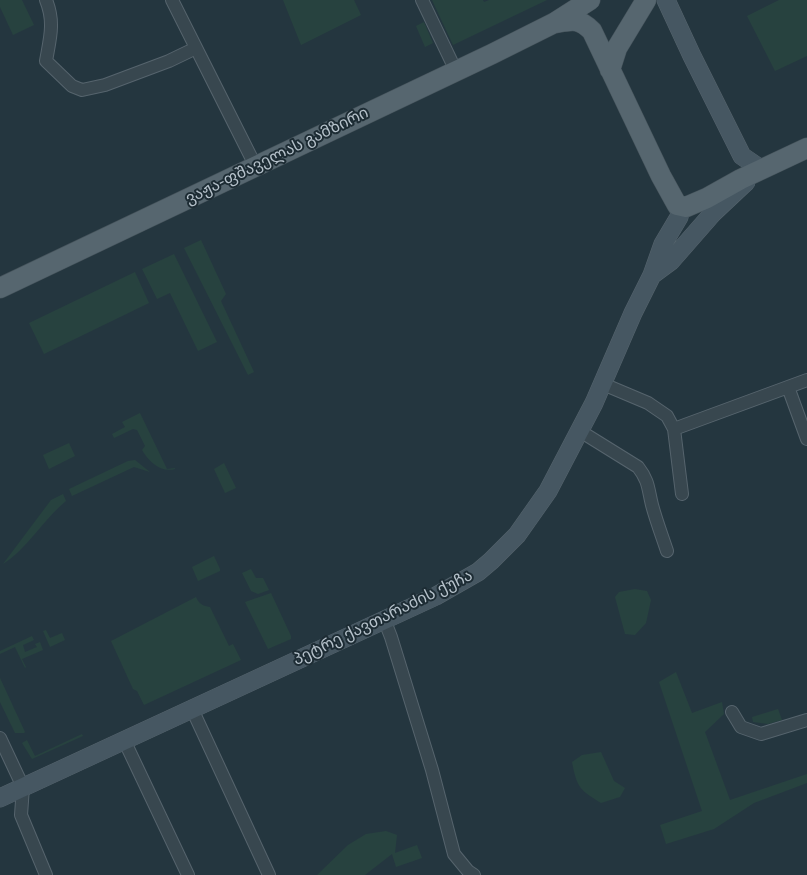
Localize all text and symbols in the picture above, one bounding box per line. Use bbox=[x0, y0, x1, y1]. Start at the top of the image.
street label: ვაჟა-ფშაველას გამზირი bbox=[182, 103, 372, 209]
street label: პეტრე ქავთარაძის ქუჩა bbox=[290, 566, 476, 670]

